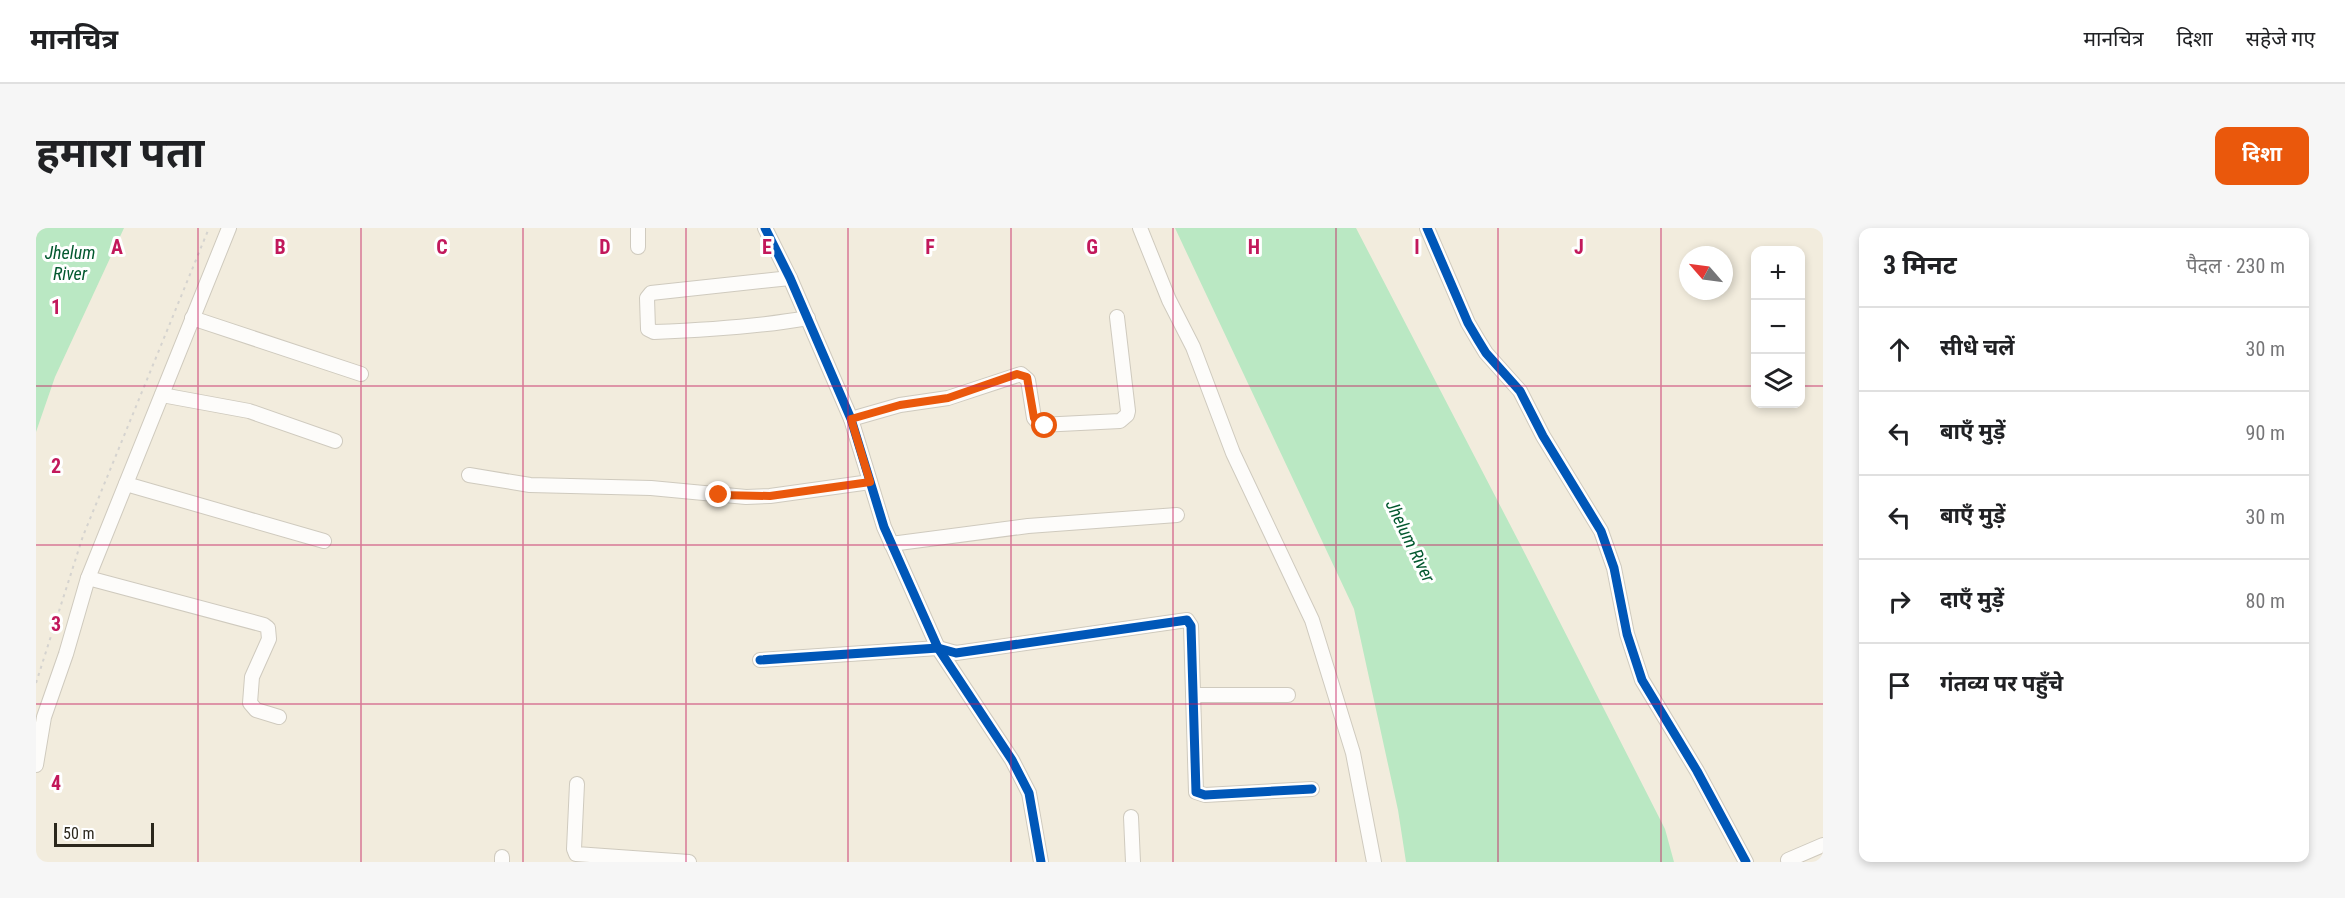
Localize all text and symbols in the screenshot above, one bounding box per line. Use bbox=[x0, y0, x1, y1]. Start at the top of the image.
text: मानचित्र bbox=[30, 23, 118, 56]
text: मानचित्र bbox=[2083, 27, 2144, 51]
text: दिशा bbox=[2177, 27, 2213, 51]
text: सहेजे गए bbox=[2246, 27, 2315, 51]
button: दिशा bbox=[2215, 127, 2309, 185]
text: हमारा पता bbox=[36, 128, 204, 177]
text: A bbox=[111, 235, 123, 259]
text: B bbox=[274, 235, 286, 259]
text: C bbox=[436, 235, 448, 259]
text: D bbox=[599, 235, 611, 259]
text: E bbox=[762, 235, 772, 259]
text: F bbox=[925, 235, 935, 259]
text: G bbox=[1086, 235, 1098, 259]
text: H bbox=[1248, 235, 1260, 259]
text: I bbox=[1414, 235, 1420, 259]
text: J bbox=[1574, 235, 1584, 259]
water label: Jhelum River bbox=[45, 242, 95, 284]
north arrow bbox=[1679, 246, 1733, 300]
map controls bbox=[1751, 246, 1805, 408]
button: + bbox=[1751, 246, 1805, 300]
text: 3 मिनट bbox=[1883, 250, 1957, 280]
text: पैदल · 230 m bbox=[2186, 254, 2285, 278]
text: 1 bbox=[51, 295, 61, 319]
button: − bbox=[1751, 300, 1805, 354]
icon: ahead bbox=[1883, 333, 1916, 366]
text: सीधे चलें bbox=[1940, 335, 2014, 360]
text: 30 m bbox=[2246, 337, 2285, 361]
button: layers bbox=[1751, 354, 1805, 408]
route start bbox=[1031, 412, 1057, 438]
icon: left bbox=[1883, 417, 1916, 450]
text: बाएँ मुड़ें bbox=[1940, 419, 2005, 444]
text: 90 m bbox=[2246, 421, 2285, 445]
text: 2 bbox=[51, 454, 61, 478]
route end bbox=[705, 481, 731, 507]
water label: Jhelum River bbox=[1382, 496, 1440, 586]
icon: left bbox=[1883, 501, 1916, 534]
text: बाएँ मुड़ें bbox=[1940, 503, 2005, 528]
text: 30 m bbox=[2246, 505, 2285, 529]
icon: right bbox=[1883, 585, 1916, 618]
text: दाएँ मुड़ें bbox=[1940, 587, 2004, 612]
text: 80 m bbox=[2246, 589, 2285, 613]
text: 3 bbox=[51, 612, 61, 636]
icon: arrive bbox=[1883, 669, 1916, 702]
text: गंतव्य पर पहुँचे bbox=[1940, 671, 2063, 696]
text: 4 bbox=[51, 771, 61, 795]
scale bar bbox=[54, 820, 154, 848]
text: 50 m bbox=[63, 824, 95, 843]

